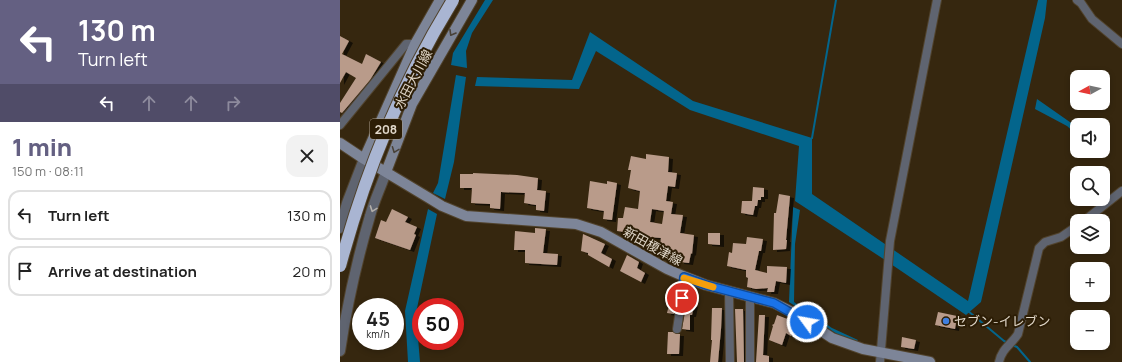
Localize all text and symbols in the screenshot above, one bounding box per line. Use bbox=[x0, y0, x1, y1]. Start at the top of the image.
text: 130 m bbox=[78, 11, 156, 49]
icon: left bbox=[12, 16, 64, 68]
one-way arrow bbox=[450, 29, 457, 36]
street label: 水田大川線 bbox=[390, 46, 436, 112]
text: Turn left bbox=[78, 47, 148, 71]
north arrow bbox=[1070, 70, 1110, 110]
map controls bbox=[1070, 70, 1110, 350]
icon: left bbox=[96, 92, 118, 114]
icon: ahead bbox=[138, 92, 160, 114]
icon: ahead bbox=[180, 92, 202, 114]
icon: right bbox=[222, 92, 244, 114]
button: sound bbox=[1070, 118, 1110, 158]
road number: 208 bbox=[370, 119, 402, 139]
text: 1 min bbox=[12, 130, 72, 163]
button: close bbox=[286, 135, 328, 177]
one-way arrow bbox=[391, 146, 399, 153]
text: 150 m · 08:11 bbox=[12, 162, 84, 180]
button: search bbox=[1070, 166, 1110, 206]
icon: left bbox=[14, 204, 36, 226]
text: Turn left bbox=[48, 205, 110, 226]
text: 130 m bbox=[287, 205, 326, 226]
one-way arrow bbox=[369, 205, 377, 212]
button: layers bbox=[1070, 214, 1110, 254]
street label: 新田榎津線 bbox=[620, 222, 686, 270]
icon: arrive bbox=[14, 260, 36, 282]
text: Arrive at destination bbox=[48, 261, 197, 282]
text: 20 m bbox=[293, 261, 326, 282]
button: + bbox=[1070, 262, 1110, 302]
pin bbox=[665, 281, 699, 315]
icon: arrive bbox=[671, 287, 693, 309]
speed limit sign: 50 bbox=[412, 298, 464, 350]
position arrow bbox=[786, 301, 828, 343]
text: 45 bbox=[366, 305, 390, 332]
button: − bbox=[1070, 310, 1110, 350]
place label: セブン-イレブン bbox=[954, 312, 1050, 330]
marker: セブン-イレブン bbox=[941, 316, 951, 326]
text: km/h bbox=[366, 327, 390, 341]

